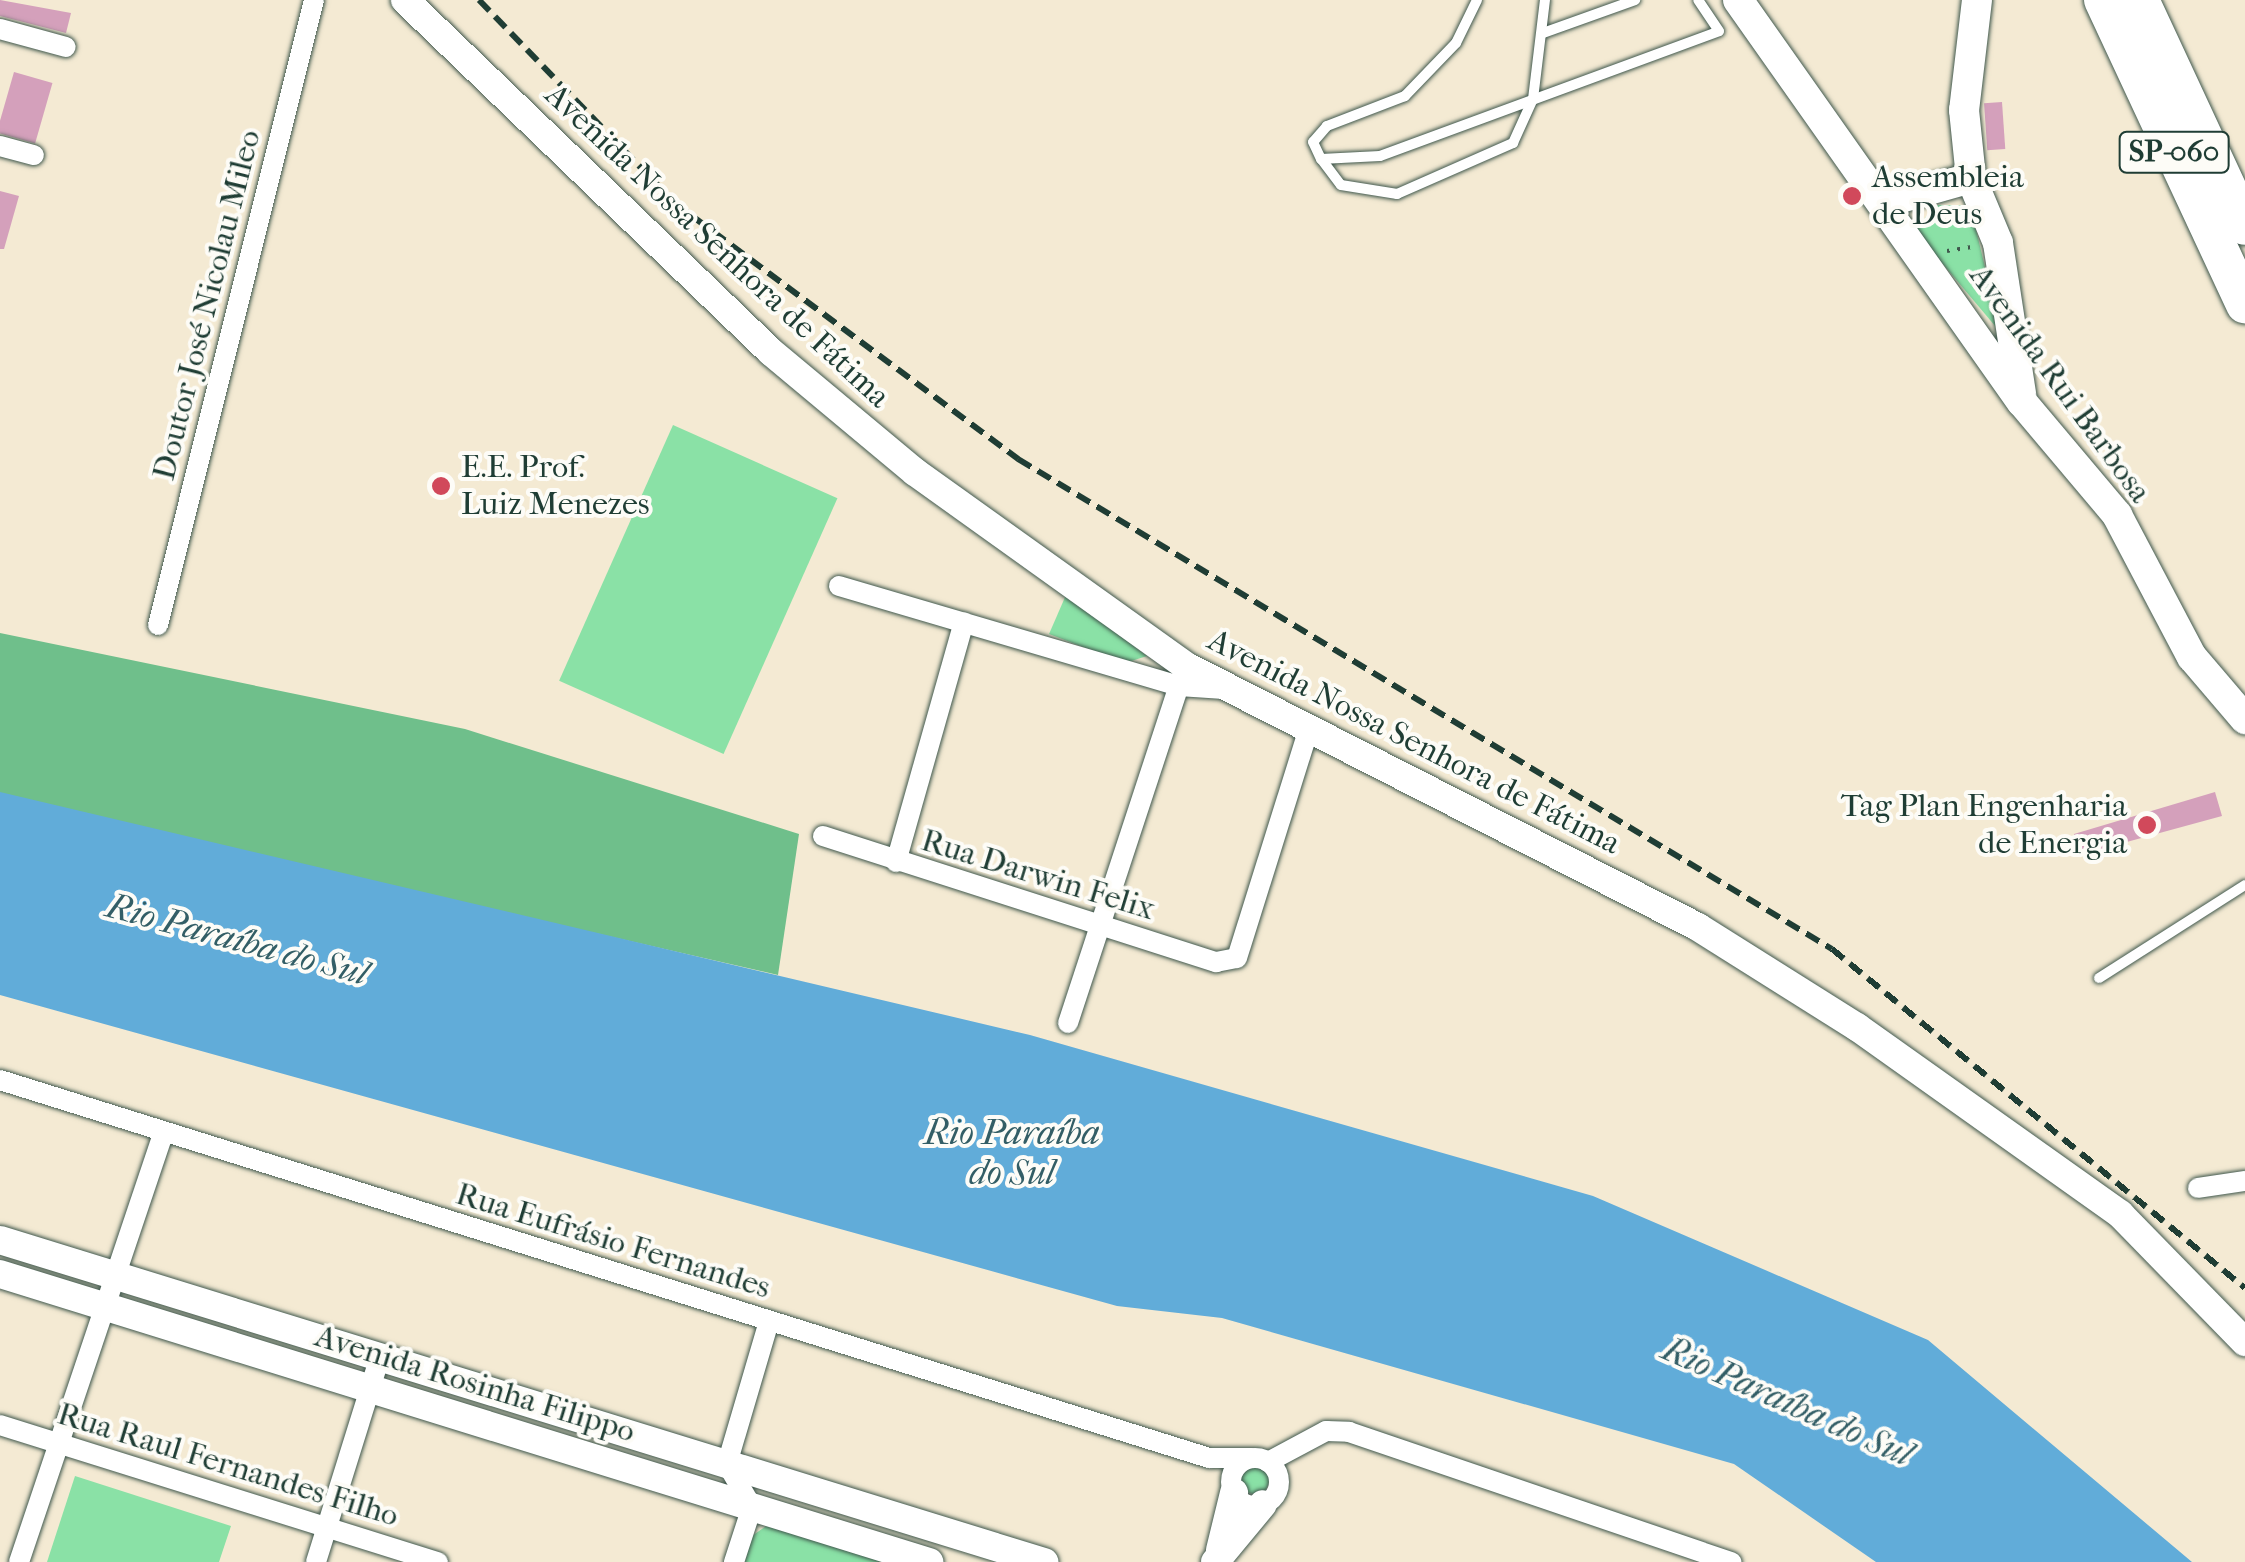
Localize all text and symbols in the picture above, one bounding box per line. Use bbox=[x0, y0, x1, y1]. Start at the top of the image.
street label: Avenida Nossa Senhora de Fátima bbox=[537, 76, 897, 416]
street label: Doutor José Nicolau Mileo bbox=[145, 126, 269, 484]
road number: SP-060 bbox=[2116, 127, 2232, 177]
place label: Assembleia de Deus bbox=[1872, 159, 2024, 234]
marker: Assembleia de Deus bbox=[1841, 185, 1863, 207]
street label: Avenida Rui Barbosa bbox=[1961, 258, 2159, 510]
place label: E.E. Prof. Luiz Menezes bbox=[461, 449, 650, 524]
marker: E.E. Prof. Luiz Menezes bbox=[430, 475, 452, 497]
street label: Avenida Nossa Senhora de Fátima bbox=[1201, 621, 1627, 863]
place label: Tag Plan Engenharia de Energia bbox=[1841, 788, 2127, 863]
marker: Tag Plan Engenharia de Energia bbox=[2136, 814, 2158, 836]
street label: Rua Darwin Felix bbox=[917, 821, 1159, 929]
water label: Rio Paraíba do Sul bbox=[102, 885, 372, 995]
water label: Rio Paraíba do Sul bbox=[924, 1112, 1100, 1194]
street label: Rua Eufrásio Fernandes bbox=[451, 1175, 775, 1307]
street label: Avenida Rosinha Filippo bbox=[310, 1317, 640, 1451]
water label: Rio Paraíba do Sul bbox=[1656, 1328, 1918, 1476]
street label: Rua Raul Fernandes Filho bbox=[53, 1395, 403, 1535]

